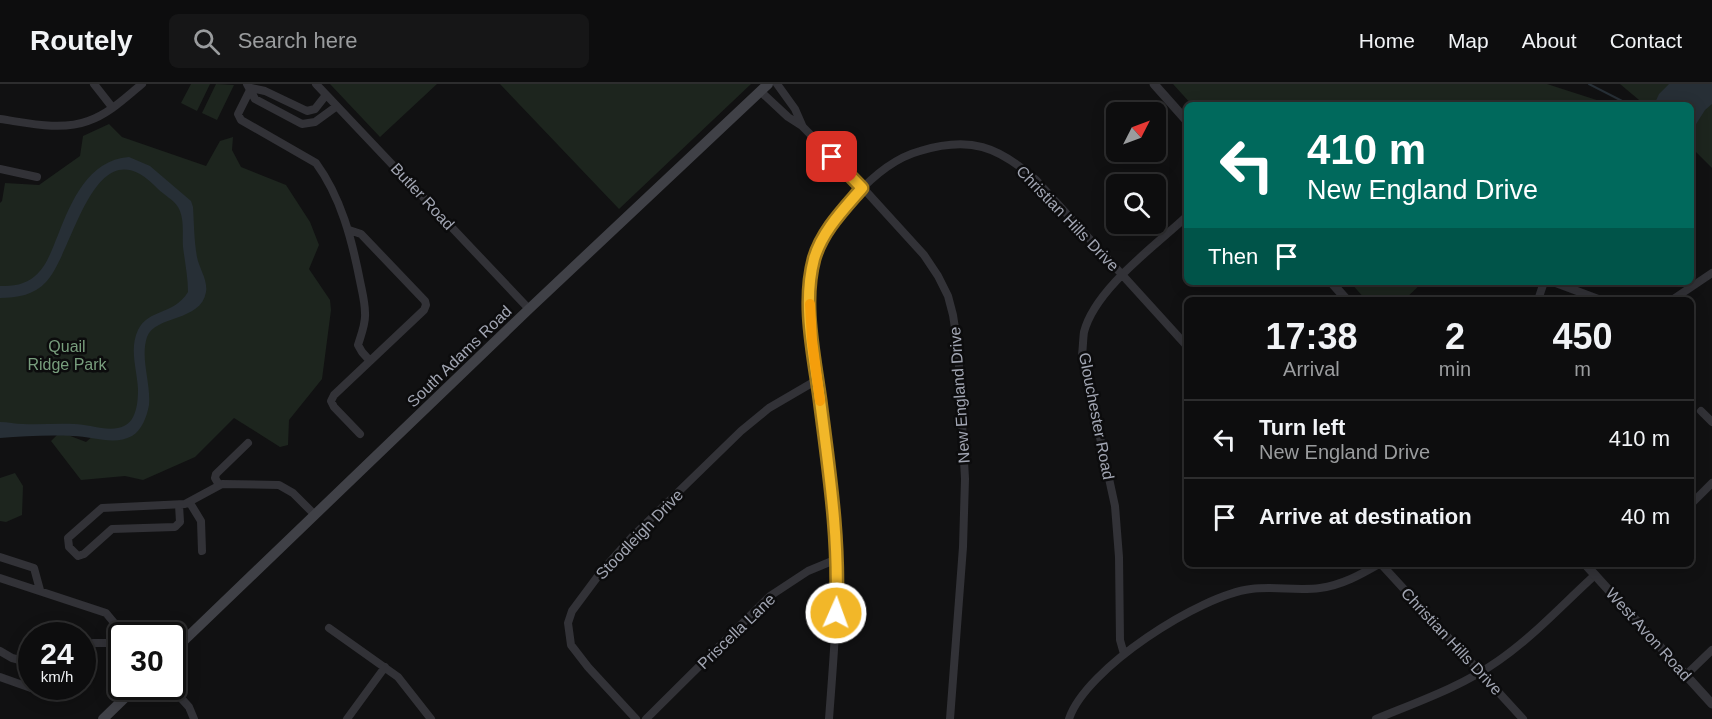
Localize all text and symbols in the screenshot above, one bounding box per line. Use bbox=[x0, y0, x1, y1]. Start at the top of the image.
search box bbox=[169, 14, 589, 68]
text: Routely bbox=[30, 25, 133, 56]
icon: search bbox=[190, 25, 223, 58]
text: Search here bbox=[238, 28, 358, 53]
text: Home bbox=[1359, 29, 1415, 52]
text: Map bbox=[1448, 29, 1489, 52]
text: About bbox=[1522, 29, 1577, 52]
text: Contact bbox=[1610, 29, 1682, 52]
north arrow bbox=[1106, 102, 1166, 162]
map controls bbox=[1106, 102, 1166, 234]
icon: left bbox=[1208, 126, 1286, 204]
text: 410 m bbox=[1307, 126, 1426, 173]
pin bbox=[806, 131, 857, 182]
icon: arrive bbox=[815, 140, 848, 173]
street label: Butler Road bbox=[388, 160, 458, 233]
street label: Christian Hills Drive bbox=[1013, 162, 1122, 275]
button: search bbox=[1106, 174, 1166, 234]
text: New England Drive bbox=[1307, 175, 1538, 205]
icon: arrive bbox=[1270, 240, 1303, 273]
text: Then bbox=[1208, 244, 1258, 269]
street label: South Adams Road bbox=[404, 302, 515, 410]
text: 17:38 bbox=[1265, 316, 1357, 357]
text: 2 bbox=[1445, 316, 1465, 357]
text: 450 bbox=[1552, 316, 1613, 357]
street label: New England Drive bbox=[946, 326, 973, 464]
park label: Quail Ridge Park bbox=[27, 338, 108, 373]
street label: Glouchester Road bbox=[1076, 351, 1117, 481]
text: Arrival bbox=[1283, 358, 1340, 380]
text: min bbox=[1439, 358, 1471, 380]
text: m bbox=[1574, 358, 1591, 380]
text: Turn left bbox=[1259, 415, 1345, 440]
icon: left bbox=[1208, 423, 1241, 456]
text: 410 m bbox=[1609, 426, 1670, 451]
text: New England Drive bbox=[1259, 441, 1430, 463]
street label: Stoodleigh Drive bbox=[592, 486, 686, 582]
icon: arrive bbox=[1208, 501, 1241, 534]
text: Arrive at destination bbox=[1259, 504, 1472, 529]
text: 40 m bbox=[1621, 504, 1670, 529]
position arrow bbox=[804, 581, 868, 645]
street label: Christian Hills Drive bbox=[1398, 585, 1506, 698]
street label: West Avon Road bbox=[1603, 585, 1695, 684]
street label: Priscella Lane bbox=[694, 590, 778, 672]
speed limit sign: 30 bbox=[108, 622, 186, 700]
text: 24 bbox=[40, 637, 74, 670]
text: km/h bbox=[41, 668, 73, 685]

